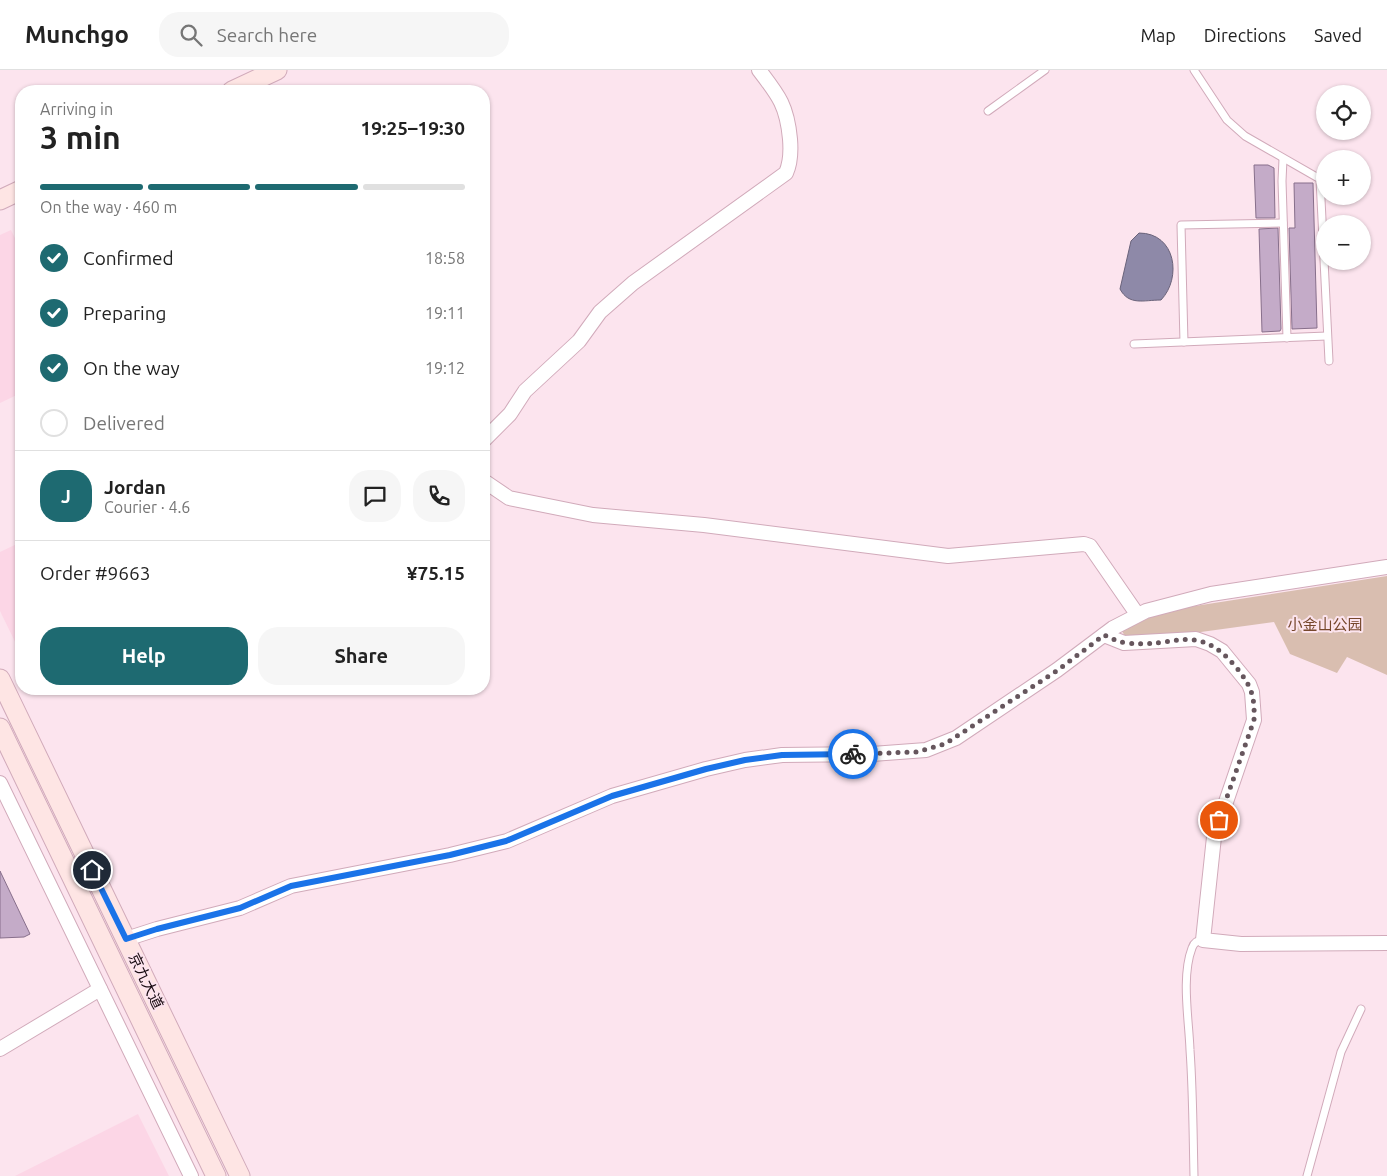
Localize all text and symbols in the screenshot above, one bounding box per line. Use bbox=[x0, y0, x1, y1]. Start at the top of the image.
search box bbox=[159, 12, 509, 57]
text: Munchgo bbox=[25, 21, 129, 48]
icon: search bbox=[177, 21, 205, 49]
text: Search here bbox=[217, 24, 317, 46]
text: Map bbox=[1140, 25, 1176, 45]
text: Directions bbox=[1204, 25, 1286, 45]
text: Saved bbox=[1314, 25, 1362, 45]
map controls bbox=[1316, 85, 1371, 270]
button: locate bbox=[1316, 85, 1371, 140]
text: Arriving in bbox=[40, 100, 113, 118]
text: 19:25–19:30 bbox=[360, 117, 465, 139]
text: 3 min bbox=[40, 119, 121, 155]
button: + bbox=[1316, 150, 1371, 205]
text: On the way · 460 m bbox=[40, 198, 177, 216]
button: − bbox=[1316, 215, 1371, 270]
icon: check bbox=[40, 244, 68, 272]
text: Confirmed bbox=[83, 247, 174, 269]
text: 18:58 bbox=[425, 249, 465, 267]
icon: check bbox=[40, 299, 68, 327]
text: Preparing bbox=[83, 302, 167, 324]
text: 19:11 bbox=[425, 304, 465, 322]
icon: check bbox=[40, 354, 68, 382]
text: On the way bbox=[83, 357, 180, 379]
text: 19:12 bbox=[425, 359, 465, 377]
text: Delivered bbox=[83, 412, 165, 434]
button: chat bbox=[349, 470, 401, 522]
button: phone bbox=[413, 470, 465, 522]
text: Jordan bbox=[104, 476, 166, 498]
text: J bbox=[61, 485, 71, 507]
text: Courier · 4.6 bbox=[104, 498, 190, 516]
text: Order #9663 bbox=[40, 562, 150, 584]
text: ¥75.15 bbox=[407, 562, 465, 584]
park label: 小金山公园 bbox=[1287, 616, 1363, 633]
button: Help bbox=[40, 627, 248, 685]
button: Share bbox=[258, 627, 465, 685]
courier bbox=[828, 729, 878, 779]
icon: bike bbox=[839, 740, 867, 768]
pin bbox=[1198, 799, 1240, 841]
icon: bag bbox=[1205, 806, 1233, 834]
pin bbox=[71, 849, 113, 891]
icon: home bbox=[78, 856, 106, 884]
street label: 京九大道 bbox=[126, 950, 167, 1011]

